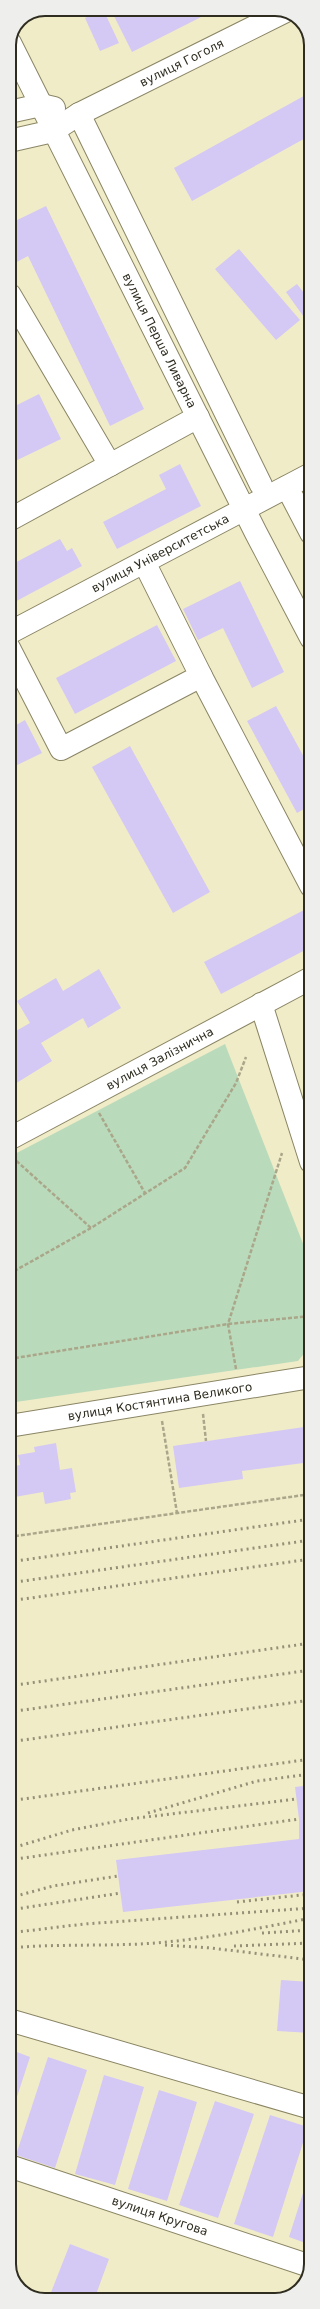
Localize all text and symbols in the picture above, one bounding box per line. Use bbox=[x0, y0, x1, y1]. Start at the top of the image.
street label: вулиця Гоголя bbox=[137, 36, 226, 90]
street label: вулиця Перша Ливарна bbox=[120, 271, 199, 410]
street label: вулиця Університетська bbox=[89, 511, 232, 595]
street label: вулиця Залізнична bbox=[104, 1024, 216, 1093]
street label: вулиця Костянтина Великого bbox=[67, 1380, 253, 1423]
street label: вулиця Кругова bbox=[110, 2194, 210, 2239]

